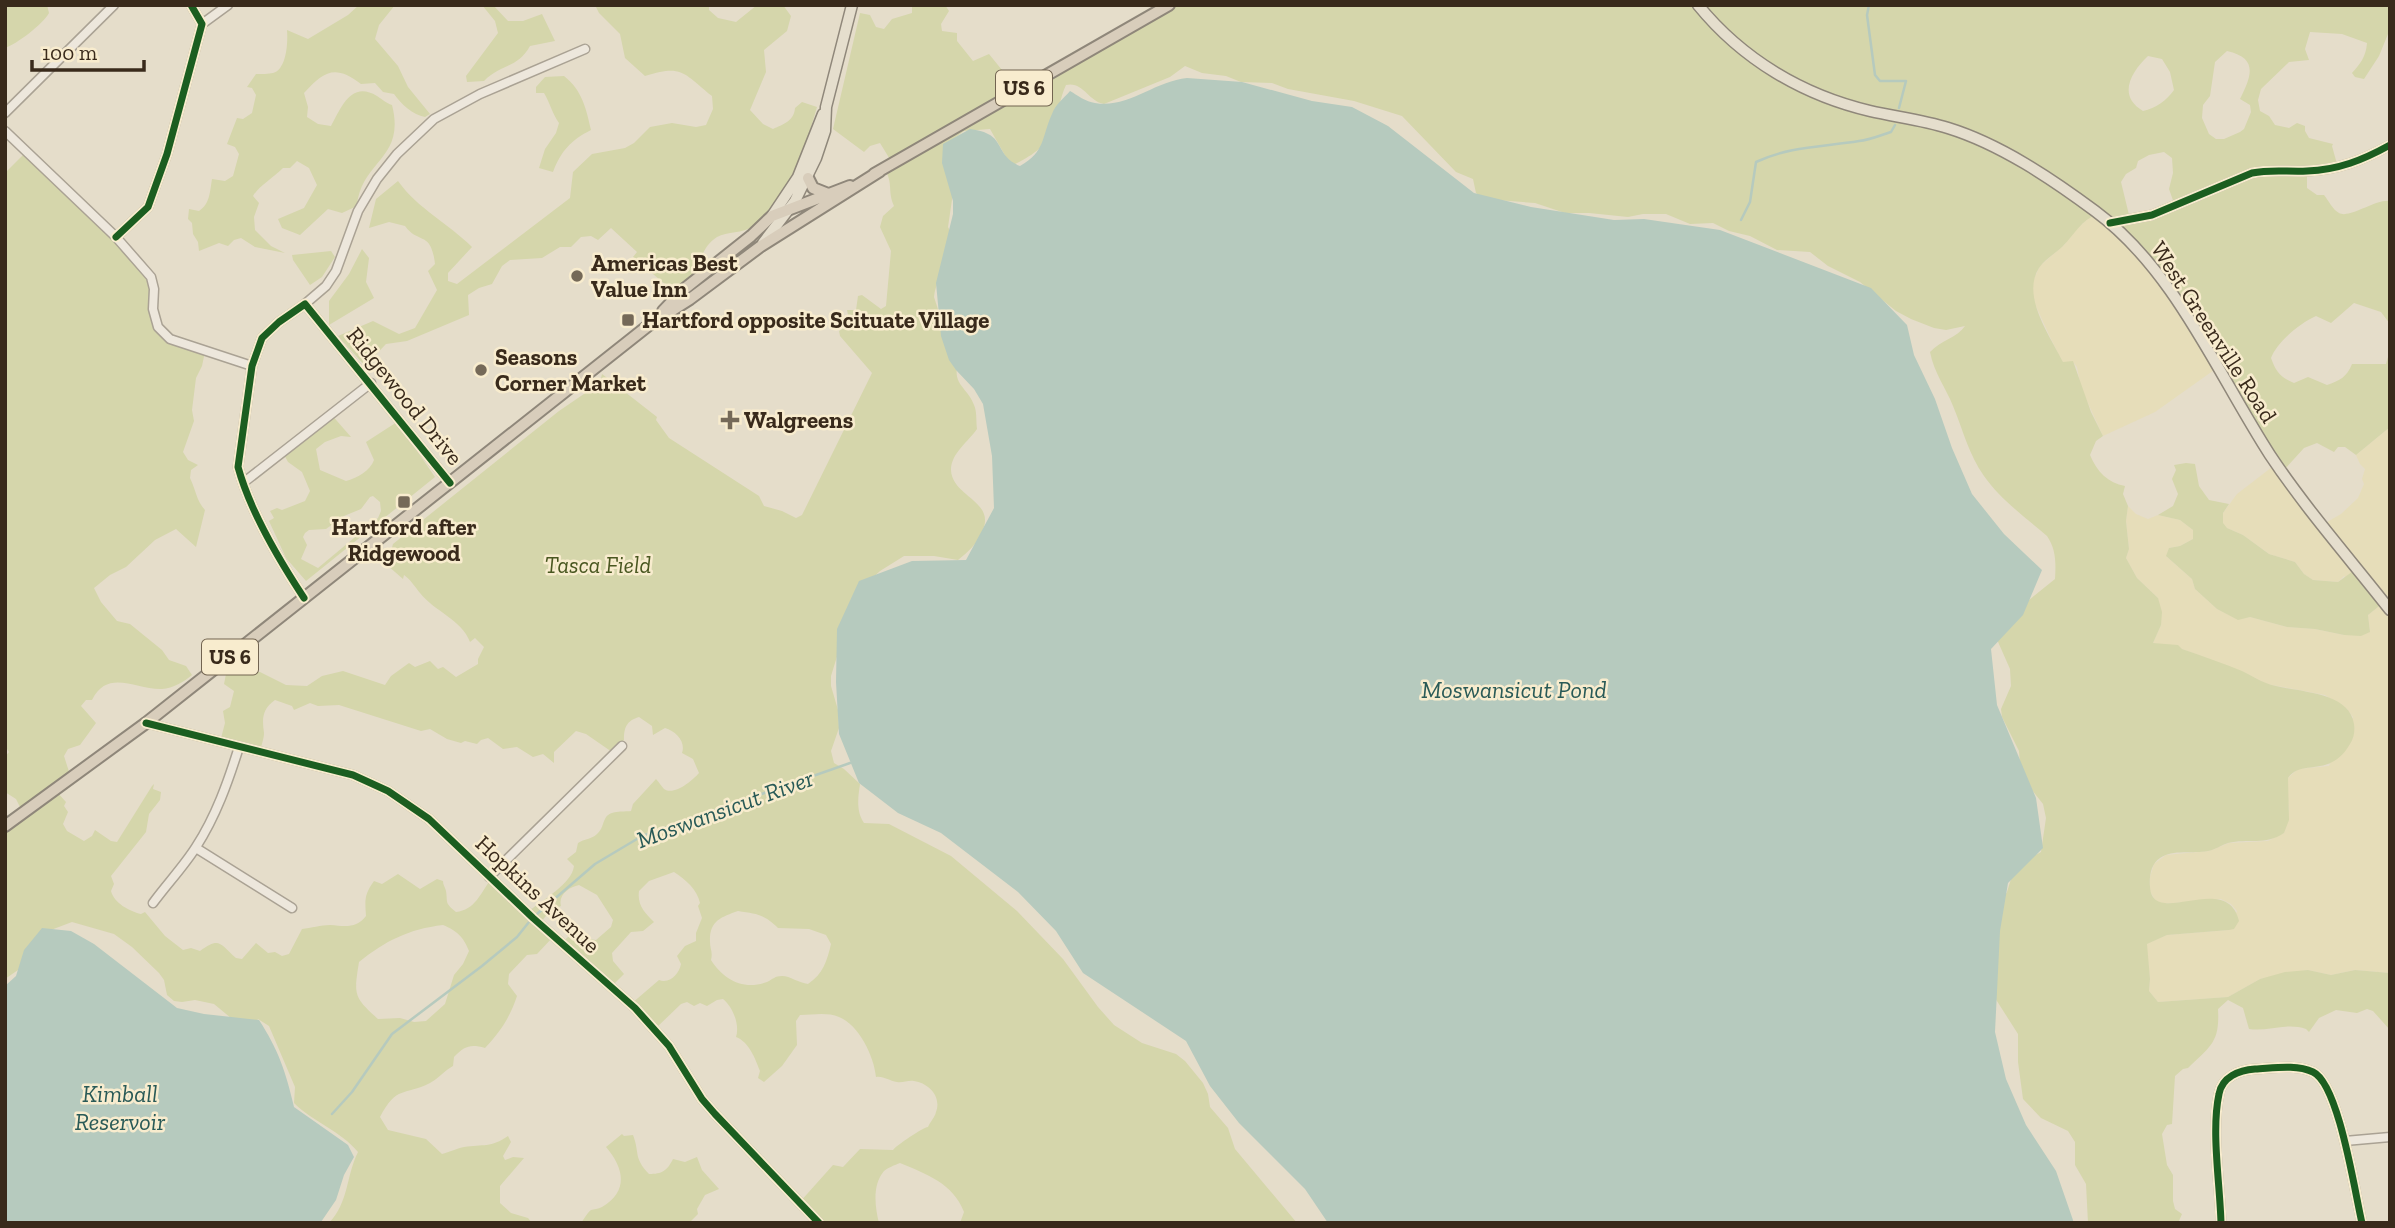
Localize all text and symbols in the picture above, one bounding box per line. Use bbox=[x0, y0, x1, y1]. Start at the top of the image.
scale bar bbox=[32, 28, 144, 72]
text: 100 m bbox=[42, 40, 97, 65]
road number: US 6 bbox=[996, 70, 1052, 106]
street label: West Greenville Road bbox=[2145, 236, 2283, 428]
place label: Americas Best Value Inn bbox=[591, 249, 738, 303]
marker: Americas Best Value Inn bbox=[569, 268, 585, 284]
place label: Hartford opposite Scituate Village bbox=[642, 306, 989, 334]
marker: Hartford opposite Scituate Village bbox=[620, 312, 636, 328]
street label: Ridgewood Drive bbox=[341, 321, 469, 471]
place label: Seasons Corner Market bbox=[495, 343, 647, 397]
marker: Seasons Corner Market bbox=[473, 362, 489, 378]
place label: Walgreens bbox=[744, 406, 853, 434]
marker: Walgreens bbox=[722, 412, 738, 428]
marker: Hartford after Ridgewood bbox=[396, 494, 412, 510]
place label: Hartford after Ridgewood bbox=[331, 513, 477, 567]
park label: Tasca Field bbox=[545, 551, 651, 579]
road number: US 6 bbox=[202, 640, 258, 674]
water label: Moswansicut Pond bbox=[1421, 675, 1607, 704]
water label: Moswansicut River bbox=[632, 763, 818, 854]
street label: Hopkins Avenue bbox=[470, 829, 606, 959]
water label: Kimball Reservoir bbox=[75, 1079, 166, 1136]

